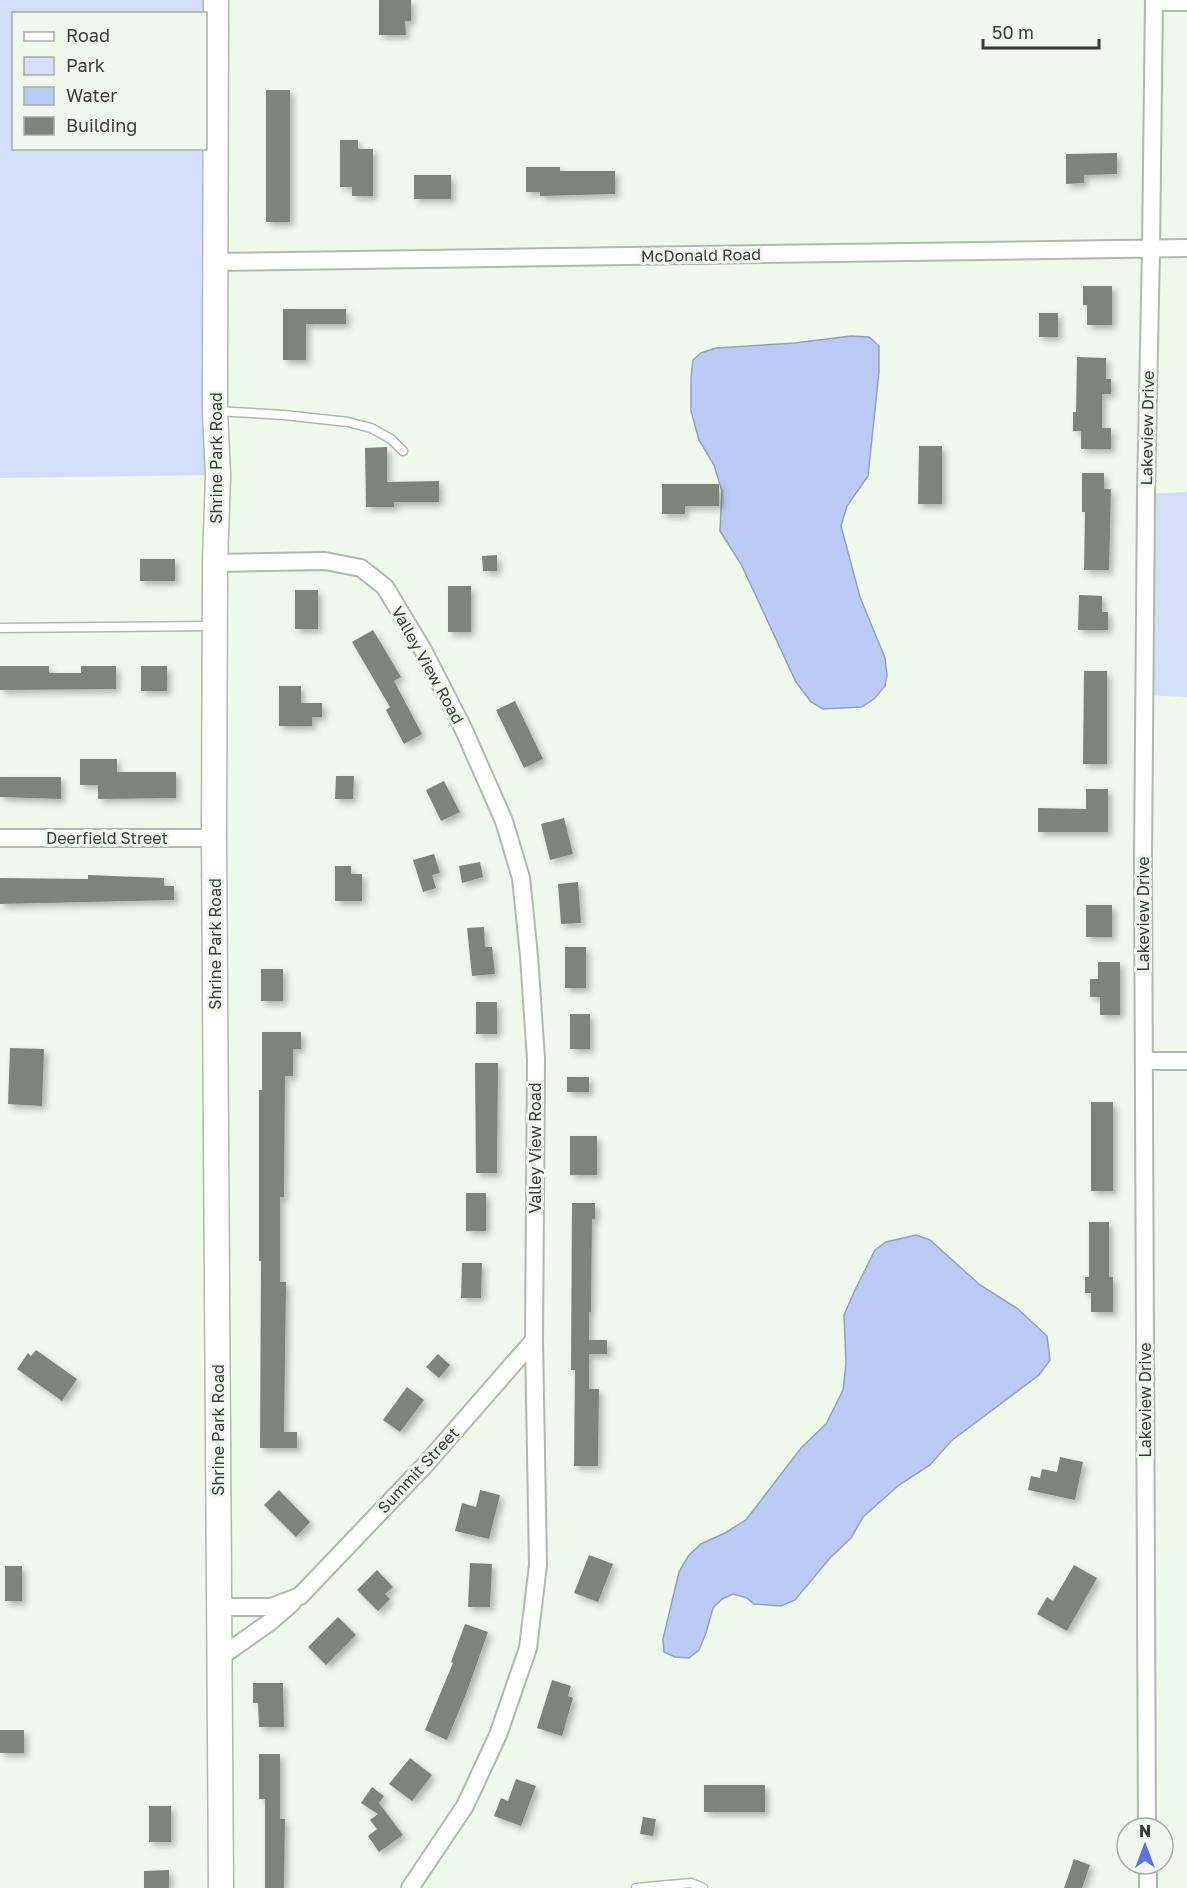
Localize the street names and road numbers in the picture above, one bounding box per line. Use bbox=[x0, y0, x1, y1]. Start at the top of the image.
street label: McDonald Road bbox=[641, 244, 761, 266]
street label: Lakeview Drive bbox=[1136, 370, 1158, 486]
street label: Shrine Park Road bbox=[206, 392, 226, 524]
street label: Valley View Road bbox=[387, 603, 469, 727]
street label: Deerfield Street bbox=[46, 828, 168, 848]
street label: Lakeview Drive bbox=[1133, 857, 1153, 971]
street label: Shrine Park Road bbox=[205, 878, 225, 1010]
street label: Valley View Road bbox=[525, 1082, 545, 1214]
street label: Lakeview Drive bbox=[1135, 1343, 1155, 1457]
street label: Shrine Park Road bbox=[208, 1364, 228, 1496]
street label: Summit Street bbox=[373, 1423, 463, 1517]

